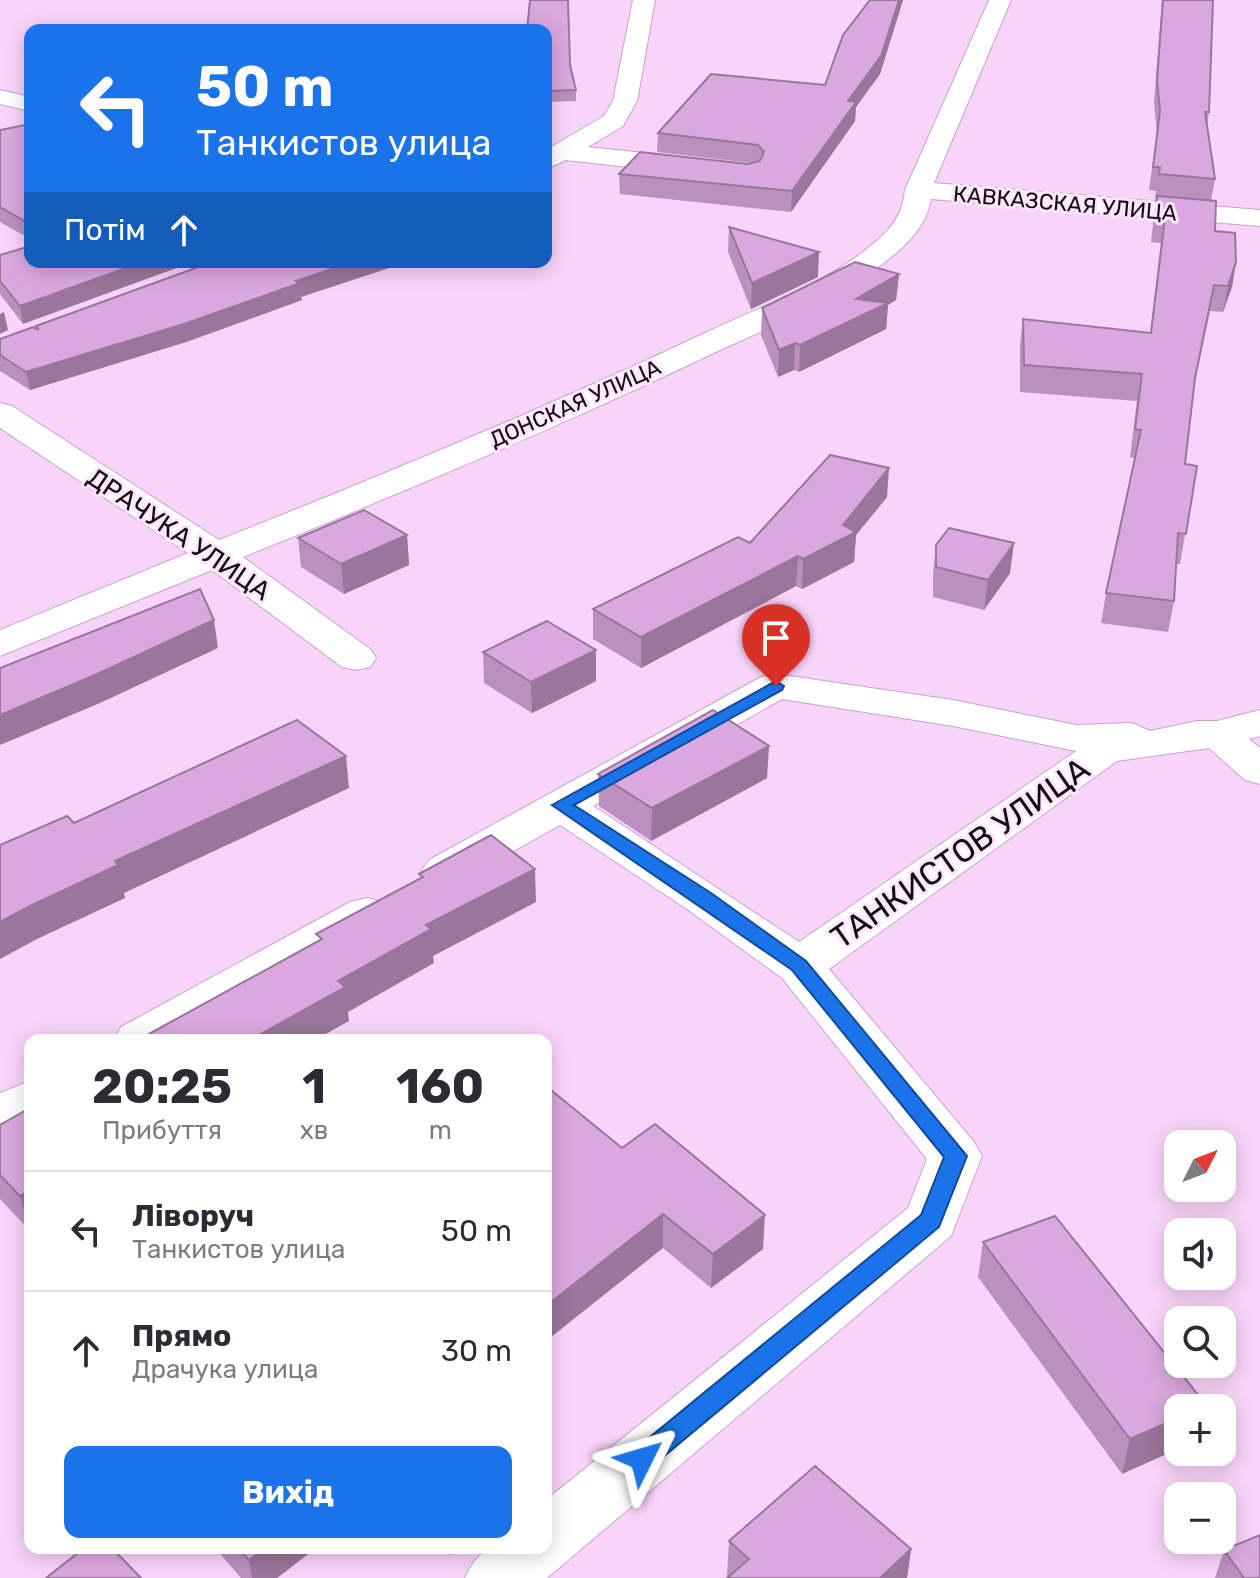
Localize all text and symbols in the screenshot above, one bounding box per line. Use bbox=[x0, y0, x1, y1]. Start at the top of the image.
text: 50 m bbox=[196, 54, 333, 120]
icon: left bbox=[64, 56, 168, 160]
text: Танкистов улица bbox=[196, 121, 491, 164]
street label: КАВКАЗСКАЯ УЛИЦА bbox=[952, 180, 1178, 227]
icon: ahead bbox=[162, 208, 206, 252]
text: Потім bbox=[64, 212, 146, 248]
street label: ДОНСКАЯ УЛИЦА bbox=[485, 353, 665, 453]
street label: ДРАЧУКА УЛИЦА bbox=[81, 462, 276, 607]
pin bbox=[742, 604, 810, 686]
icon: arrive bbox=[754, 616, 798, 660]
street label: ТАНКИСТОВ УЛИЦА bbox=[823, 749, 1097, 957]
text: 20:25 bbox=[92, 1058, 232, 1115]
text: 1 bbox=[302, 1058, 326, 1115]
text: 160 bbox=[396, 1058, 484, 1115]
text: Прибуття bbox=[102, 1115, 222, 1146]
text: хв bbox=[300, 1115, 328, 1146]
text: m bbox=[429, 1115, 452, 1146]
north arrow bbox=[1164, 1130, 1236, 1202]
map controls bbox=[1164, 1130, 1236, 1554]
text: Ліворуч bbox=[132, 1198, 254, 1234]
icon: left bbox=[64, 1209, 108, 1253]
text: 50 m bbox=[441, 1213, 512, 1249]
button: sound bbox=[1164, 1218, 1236, 1290]
text: Танкистов улица bbox=[132, 1234, 345, 1265]
button: search bbox=[1164, 1306, 1236, 1378]
text: Прямо bbox=[132, 1318, 231, 1354]
icon: ahead bbox=[64, 1329, 108, 1373]
text: 30 m bbox=[441, 1333, 512, 1369]
text: Драчука улица bbox=[132, 1354, 318, 1385]
button: + bbox=[1164, 1394, 1236, 1466]
position arrow bbox=[600, 1417, 684, 1501]
button: Вихід bbox=[64, 1446, 512, 1538]
button: − bbox=[1164, 1482, 1236, 1554]

